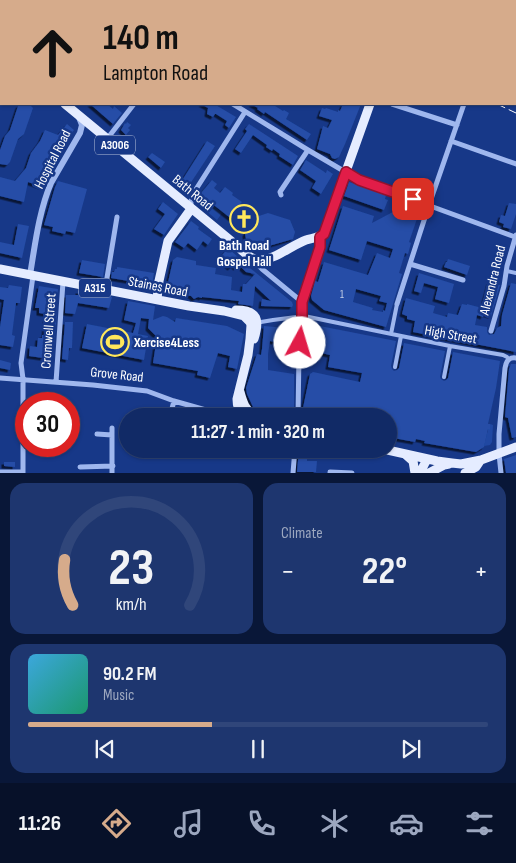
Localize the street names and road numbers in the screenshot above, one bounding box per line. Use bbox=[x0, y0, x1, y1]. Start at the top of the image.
street label: Hospital Road bbox=[30, 127, 75, 192]
road number: A3006 bbox=[95, 136, 135, 154]
street label: Bath Road bbox=[169, 171, 217, 214]
street label: Alexandra Road bbox=[475, 243, 509, 318]
street label: Staines Road bbox=[127, 272, 189, 301]
road number: A315 bbox=[79, 278, 111, 298]
street label: Cromwell Street bbox=[37, 293, 60, 369]
street label: High Street bbox=[423, 322, 479, 347]
street label: Grove Road bbox=[90, 363, 144, 386]

